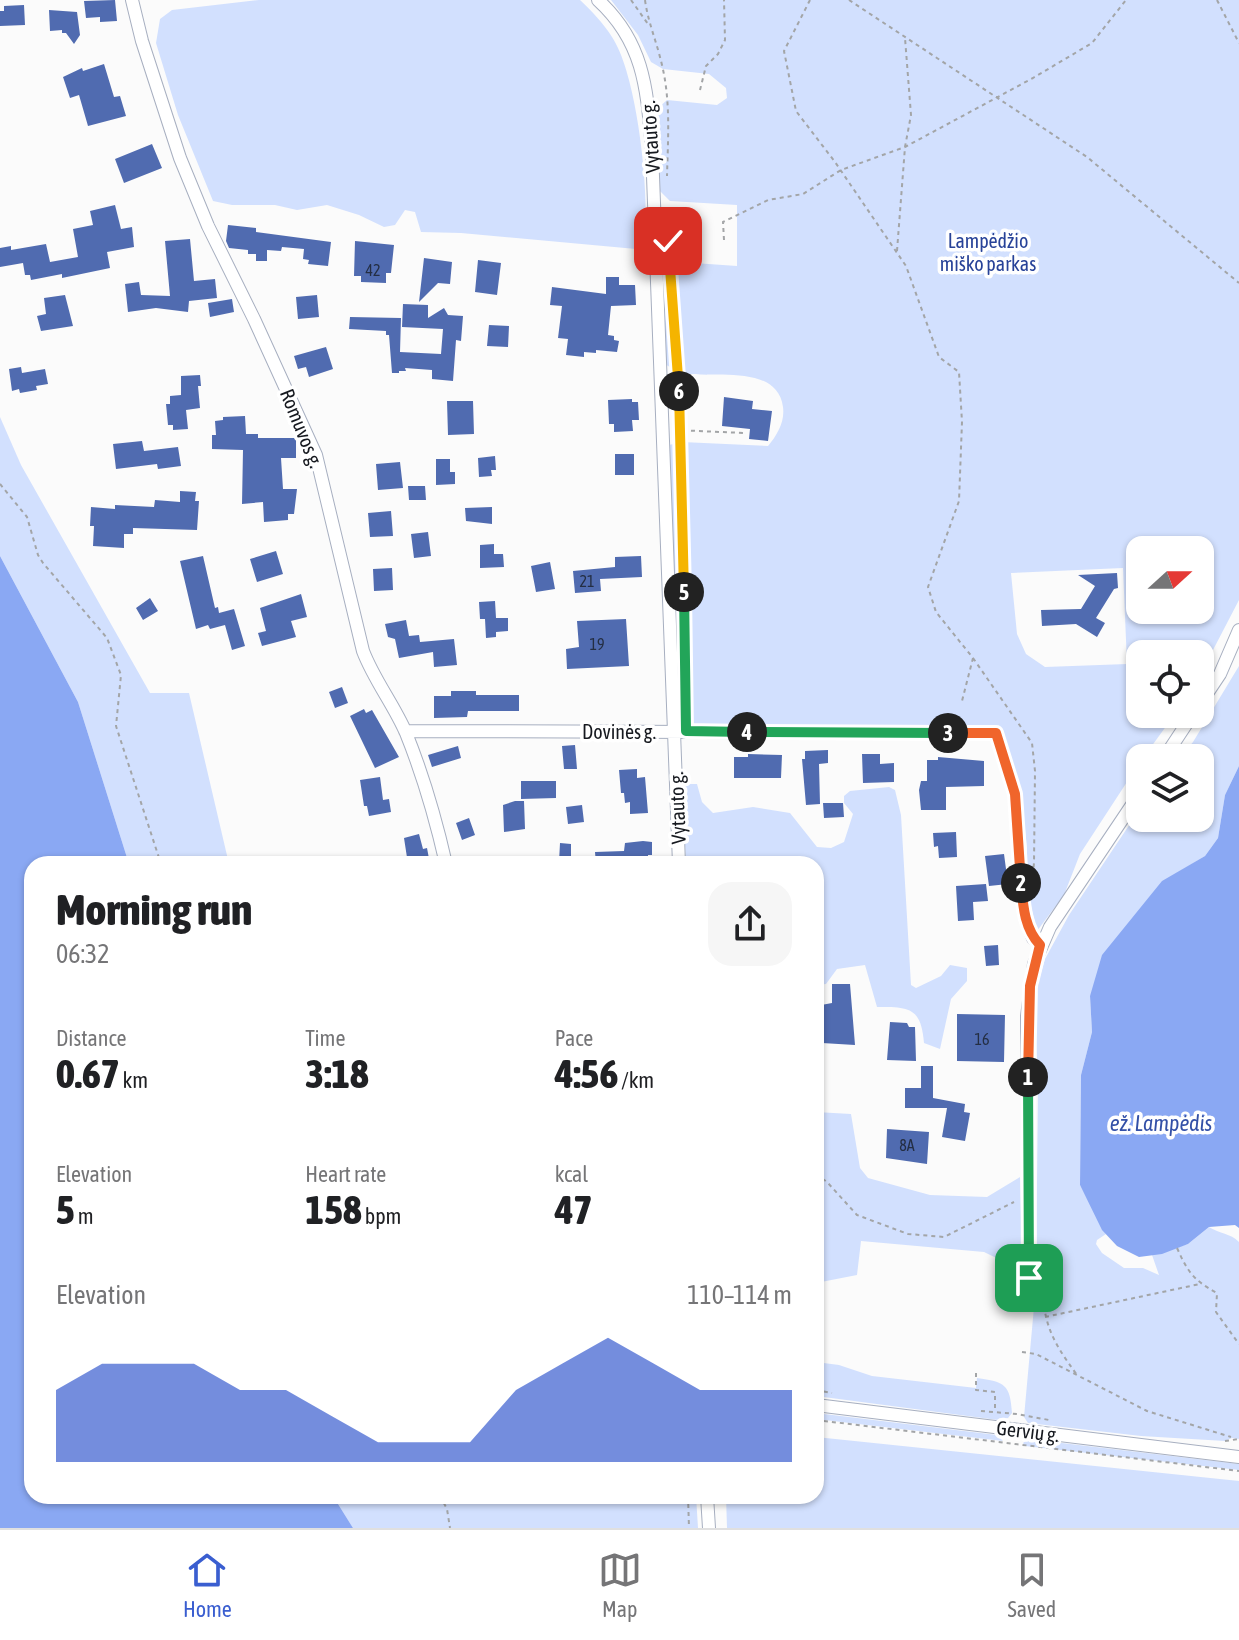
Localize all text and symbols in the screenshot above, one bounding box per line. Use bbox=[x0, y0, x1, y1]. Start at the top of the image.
street label: Vytauto g. bbox=[636, 100, 664, 174]
pin bbox=[634, 207, 702, 275]
icon: check bbox=[646, 219, 690, 263]
park label: Lampėdžio miško parkas bbox=[940, 229, 1036, 275]
house number: 42 bbox=[365, 261, 381, 279]
pin: 6 bbox=[659, 371, 699, 411]
text: 6 bbox=[674, 378, 684, 404]
street label: Romuvos g. bbox=[276, 385, 328, 471]
north arrow bbox=[1126, 536, 1214, 624]
map controls bbox=[1126, 536, 1214, 832]
house number: 21 bbox=[579, 572, 595, 590]
pin: 5 bbox=[664, 572, 704, 612]
text: 5 bbox=[679, 579, 689, 605]
house number: 19 bbox=[589, 635, 605, 653]
button: locate bbox=[1126, 640, 1214, 728]
pin: 4 bbox=[727, 712, 767, 752]
pin: 3 bbox=[928, 713, 968, 753]
text: 4 bbox=[742, 719, 752, 745]
street label: Dovinės g. bbox=[582, 720, 656, 743]
text: 3 bbox=[943, 720, 953, 746]
button: layers bbox=[1126, 744, 1214, 832]
street label: Vytauto g. bbox=[664, 771, 690, 845]
pin: 2 bbox=[1001, 863, 1041, 903]
text: 2 bbox=[1016, 870, 1026, 896]
button: share bbox=[708, 882, 792, 966]
text: Morning run bbox=[56, 884, 252, 934]
text: 06:32 bbox=[56, 939, 110, 969]
text: Distance bbox=[56, 1025, 127, 1051]
text: Time bbox=[305, 1025, 345, 1051]
text: Pace bbox=[555, 1025, 593, 1051]
house number: 16 bbox=[974, 1030, 990, 1048]
text: 0.67 bbox=[56, 1051, 120, 1096]
text: 3:18 bbox=[305, 1051, 369, 1096]
text: 4:56 bbox=[555, 1051, 618, 1096]
pin: 1 bbox=[1008, 1057, 1048, 1097]
text: 1 bbox=[1023, 1064, 1033, 1090]
text: km bbox=[120, 1067, 148, 1093]
text: /km bbox=[618, 1067, 654, 1093]
water label: ež. Lampėdis bbox=[1110, 1110, 1213, 1136]
house number: 8A bbox=[899, 1136, 915, 1154]
text: Elevation bbox=[56, 1161, 132, 1187]
text: Heart rate bbox=[305, 1161, 386, 1187]
text: kcal bbox=[555, 1161, 588, 1187]
text: 5 bbox=[56, 1187, 75, 1232]
text: 158 bbox=[305, 1187, 362, 1232]
text: 47 bbox=[555, 1187, 592, 1232]
text: m bbox=[75, 1203, 94, 1229]
text: bpm bbox=[362, 1203, 401, 1229]
pin bbox=[995, 1244, 1063, 1312]
icon: arrive bbox=[1007, 1256, 1051, 1300]
text: Elevation bbox=[56, 1280, 146, 1310]
text: 110–114 m bbox=[687, 1280, 792, 1310]
street label: Gervių g. bbox=[995, 1416, 1061, 1446]
tab: Home bbox=[183, 1548, 232, 1622]
tab: Map bbox=[598, 1548, 642, 1622]
tab: Saved bbox=[1007, 1548, 1056, 1622]

